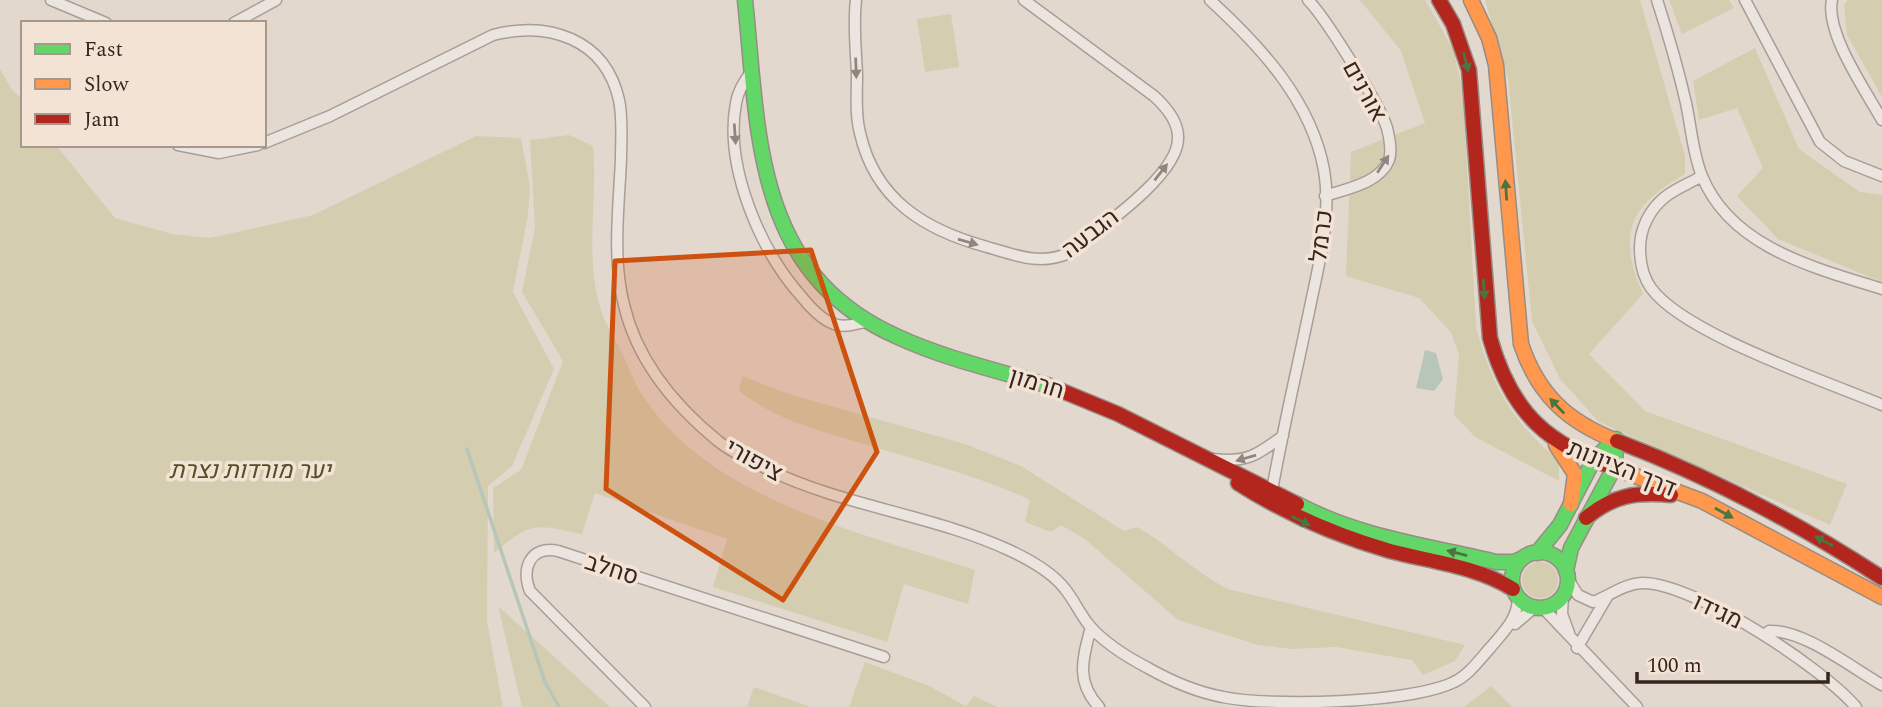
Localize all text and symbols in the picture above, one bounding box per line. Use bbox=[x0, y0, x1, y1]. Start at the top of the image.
legend bbox=[21, 21, 266, 147]
text: Fast bbox=[84, 34, 123, 66]
one-way arrow bbox=[1461, 51, 1472, 73]
street label: אורנים bbox=[1333, 54, 1396, 129]
one-way arrow bbox=[851, 57, 862, 79]
text: Slow bbox=[84, 69, 130, 101]
text: Jam bbox=[84, 104, 120, 136]
one-way arrow bbox=[730, 123, 741, 145]
one-way arrow bbox=[1376, 154, 1389, 174]
one-way arrow bbox=[1154, 164, 1169, 182]
one-way arrow bbox=[1500, 179, 1511, 201]
street label: הגבעה bbox=[1054, 200, 1127, 267]
street label: כרמל bbox=[1301, 208, 1343, 264]
one-way arrow bbox=[958, 238, 979, 248]
one-way arrow bbox=[1479, 278, 1490, 300]
street label: חרמון bbox=[1005, 359, 1069, 409]
one-way arrow bbox=[1549, 398, 1565, 415]
street label: ציפורי bbox=[718, 430, 789, 492]
street label: דרך הציונות bbox=[1562, 431, 1681, 507]
park label: יער מורדות נצרת bbox=[169, 453, 333, 489]
one-way arrow bbox=[1235, 453, 1256, 463]
one-way arrow bbox=[1715, 507, 1735, 519]
one-way arrow bbox=[1291, 515, 1311, 526]
one-way arrow bbox=[1815, 535, 1834, 547]
street label: סחלב bbox=[580, 544, 643, 596]
one-way arrow bbox=[1446, 547, 1468, 558]
street label: מגידו bbox=[1687, 585, 1748, 639]
scale bar bbox=[1637, 640, 1828, 684]
text: 100 m bbox=[1647, 650, 1702, 682]

